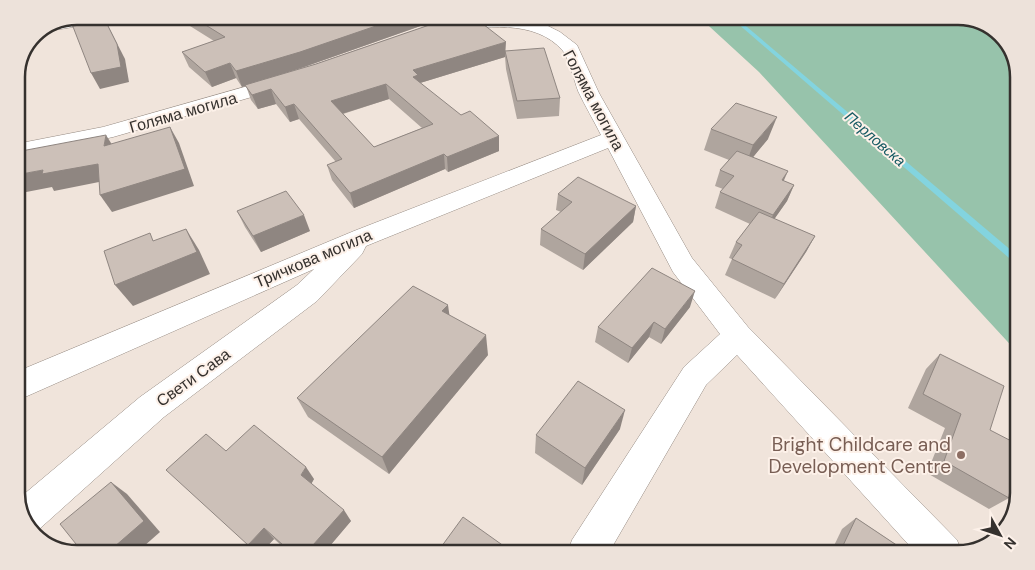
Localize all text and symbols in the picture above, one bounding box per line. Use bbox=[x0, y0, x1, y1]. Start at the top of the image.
street label: Голяма могила bbox=[558, 46, 629, 154]
street label: Голяма могила bbox=[127, 87, 240, 138]
water label: Перловска bbox=[840, 107, 910, 171]
street label: Тричкова могила bbox=[251, 224, 375, 293]
street label: Свети Сава bbox=[152, 343, 235, 411]
place label: Bright Childcare and Development Centre bbox=[768, 432, 951, 479]
marker: Bright Childcare and Development Centre bbox=[955, 449, 967, 461]
north arrow bbox=[975, 510, 1025, 560]
text: N bbox=[1000, 534, 1020, 553]

